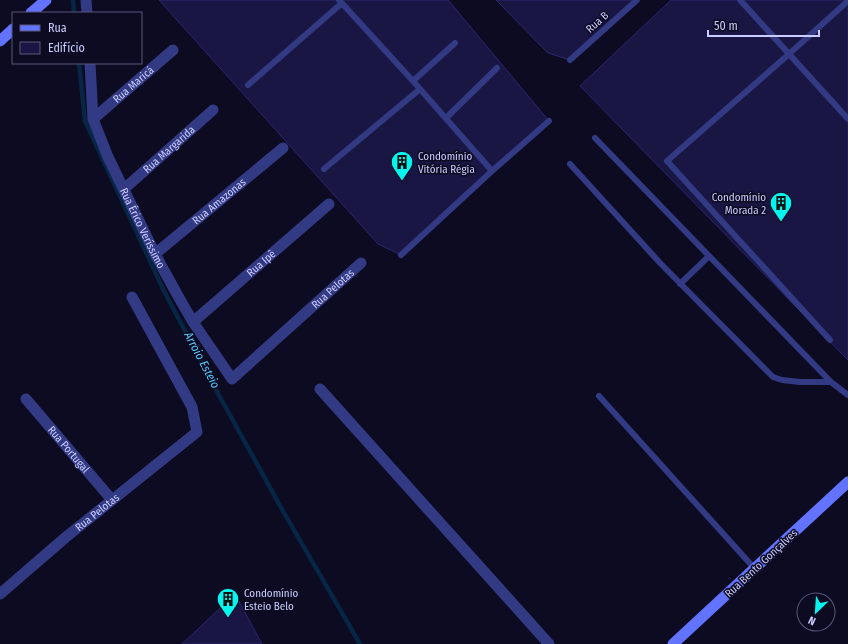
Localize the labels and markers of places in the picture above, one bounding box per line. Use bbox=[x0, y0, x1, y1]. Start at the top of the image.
building icon: Condomínio Vitória Régia bbox=[389, 149, 415, 182]
place label: Condomínio Vitória Régia bbox=[418, 150, 475, 176]
building icon: Condomínio Morada 2 bbox=[768, 190, 794, 223]
place label: Condomínio Morada 2 bbox=[712, 191, 766, 217]
building icon: Condomínio Esteio Belo bbox=[215, 586, 241, 619]
place label: Condomínio Esteio Belo bbox=[244, 587, 298, 613]

